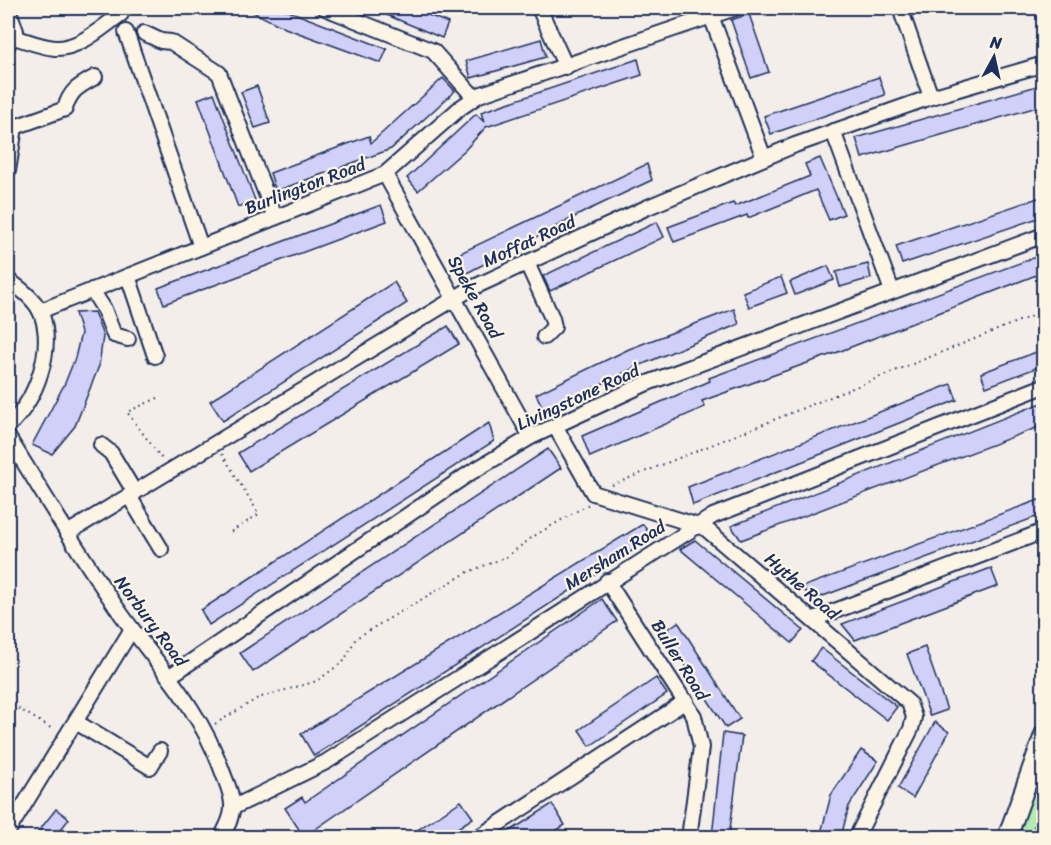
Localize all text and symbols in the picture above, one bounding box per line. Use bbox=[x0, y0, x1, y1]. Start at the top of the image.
north arrow bbox=[964, 27, 1024, 87]
text: N bbox=[988, 27, 1004, 58]
street label: Burlington Road bbox=[240, 148, 372, 224]
street label: Moffat Road bbox=[477, 205, 582, 277]
street label: Speke Road bbox=[439, 249, 512, 346]
street label: Livingstone Road bbox=[511, 354, 646, 440]
street label: Mersham Road bbox=[558, 510, 673, 599]
street label: Hythe Road bbox=[757, 544, 848, 629]
street label: Norbury Road bbox=[106, 568, 197, 675]
street label: Buller Road bbox=[642, 613, 718, 708]

